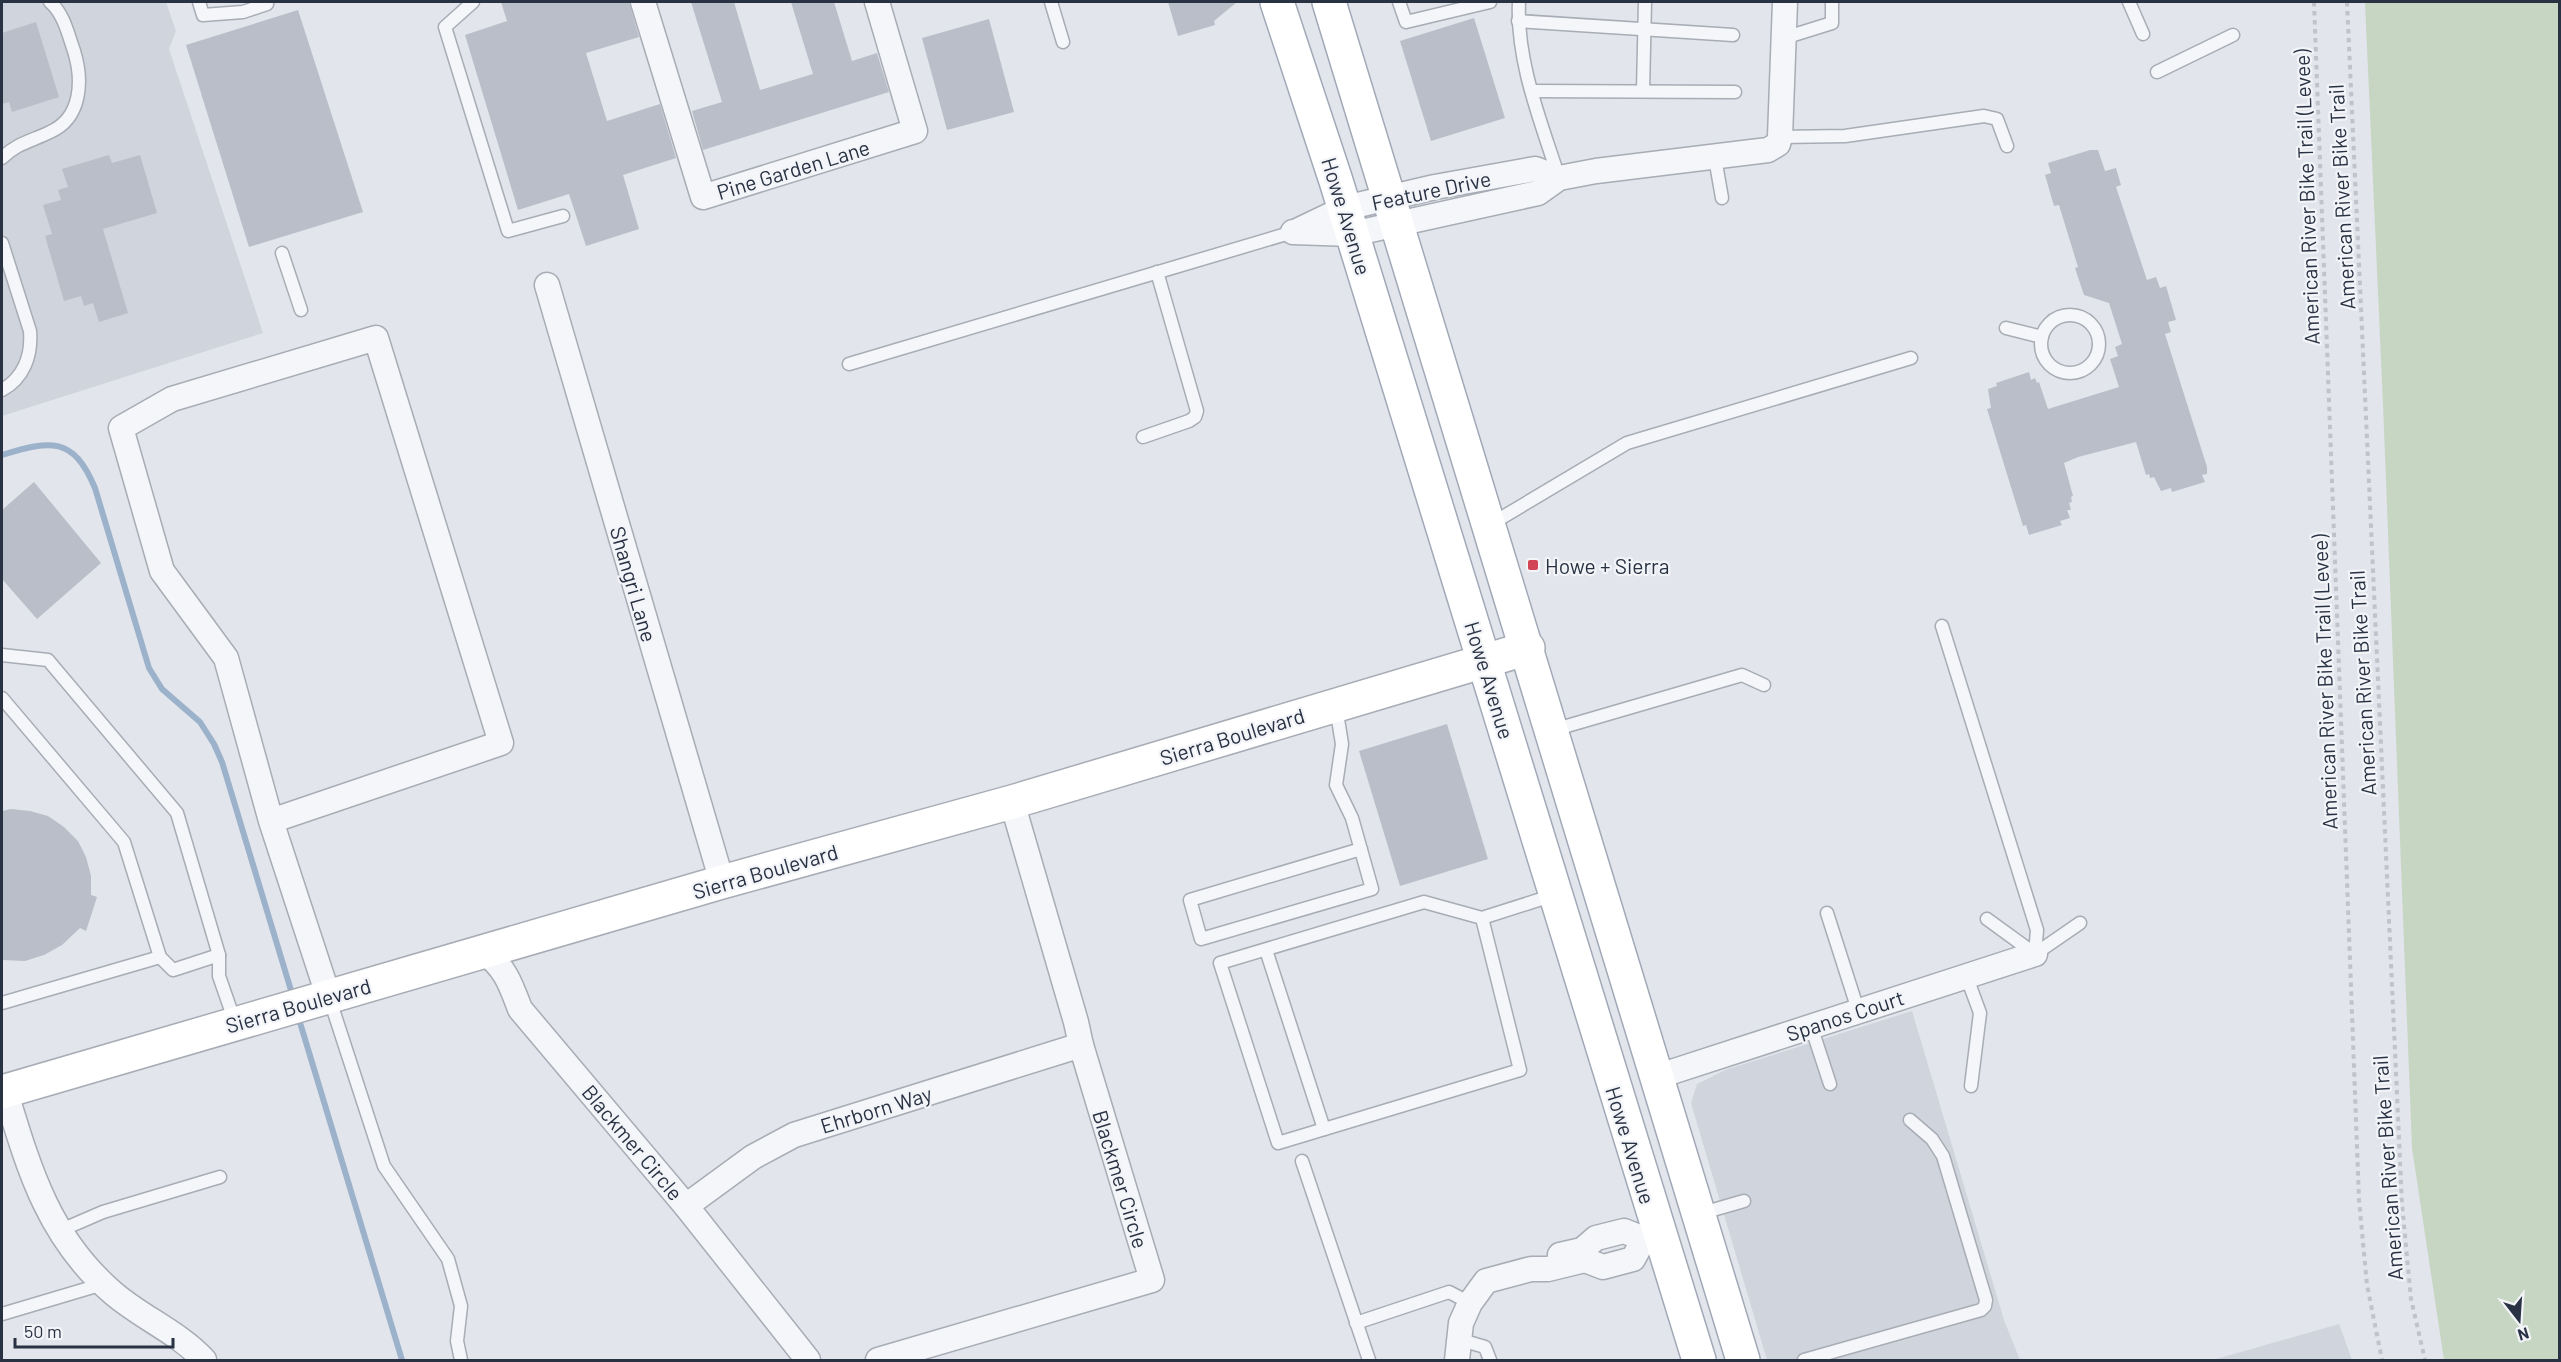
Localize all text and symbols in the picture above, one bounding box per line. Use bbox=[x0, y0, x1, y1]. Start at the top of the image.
street label: American River Bike Trail (Levee) bbox=[2288, 48, 2324, 345]
street label: American River Bike Trail bbox=[2323, 84, 2359, 310]
street label: Pine Garden Lane bbox=[714, 134, 872, 204]
street label: Howe Avenue bbox=[1317, 154, 1377, 278]
street label: Feature Drive bbox=[1369, 165, 1493, 215]
street label: Shangri Lane bbox=[606, 523, 662, 645]
street label: American River Bike Trail (Levee) bbox=[2306, 533, 2342, 830]
place label: Howe + Sierra bbox=[1545, 553, 1669, 578]
marker: Howe + Sierra bbox=[1526, 558, 1540, 572]
street label: American River Bike Trail bbox=[2344, 570, 2380, 796]
street label: Howe Avenue bbox=[1460, 618, 1520, 742]
street label: Sierra Boulevard bbox=[1157, 702, 1307, 770]
street label: Sierra Boulevard bbox=[689, 838, 841, 904]
street label: Sierra Boulevard bbox=[222, 972, 374, 1038]
street label: Spanos Court bbox=[1783, 984, 1907, 1046]
street label: American River Bike Trail bbox=[2367, 1055, 2407, 1281]
street label: Blackmer Circle bbox=[577, 1079, 689, 1205]
street label: Ehrborn Way bbox=[817, 1080, 935, 1138]
street label: Howe Avenue bbox=[1601, 1083, 1661, 1207]
street label: Blackmer Circle bbox=[1088, 1107, 1154, 1251]
north arrow bbox=[2489, 1290, 2549, 1350]
scale bar bbox=[15, 1311, 172, 1349]
text: 50 m bbox=[24, 1320, 62, 1342]
text: N bbox=[2516, 1324, 2531, 1345]

